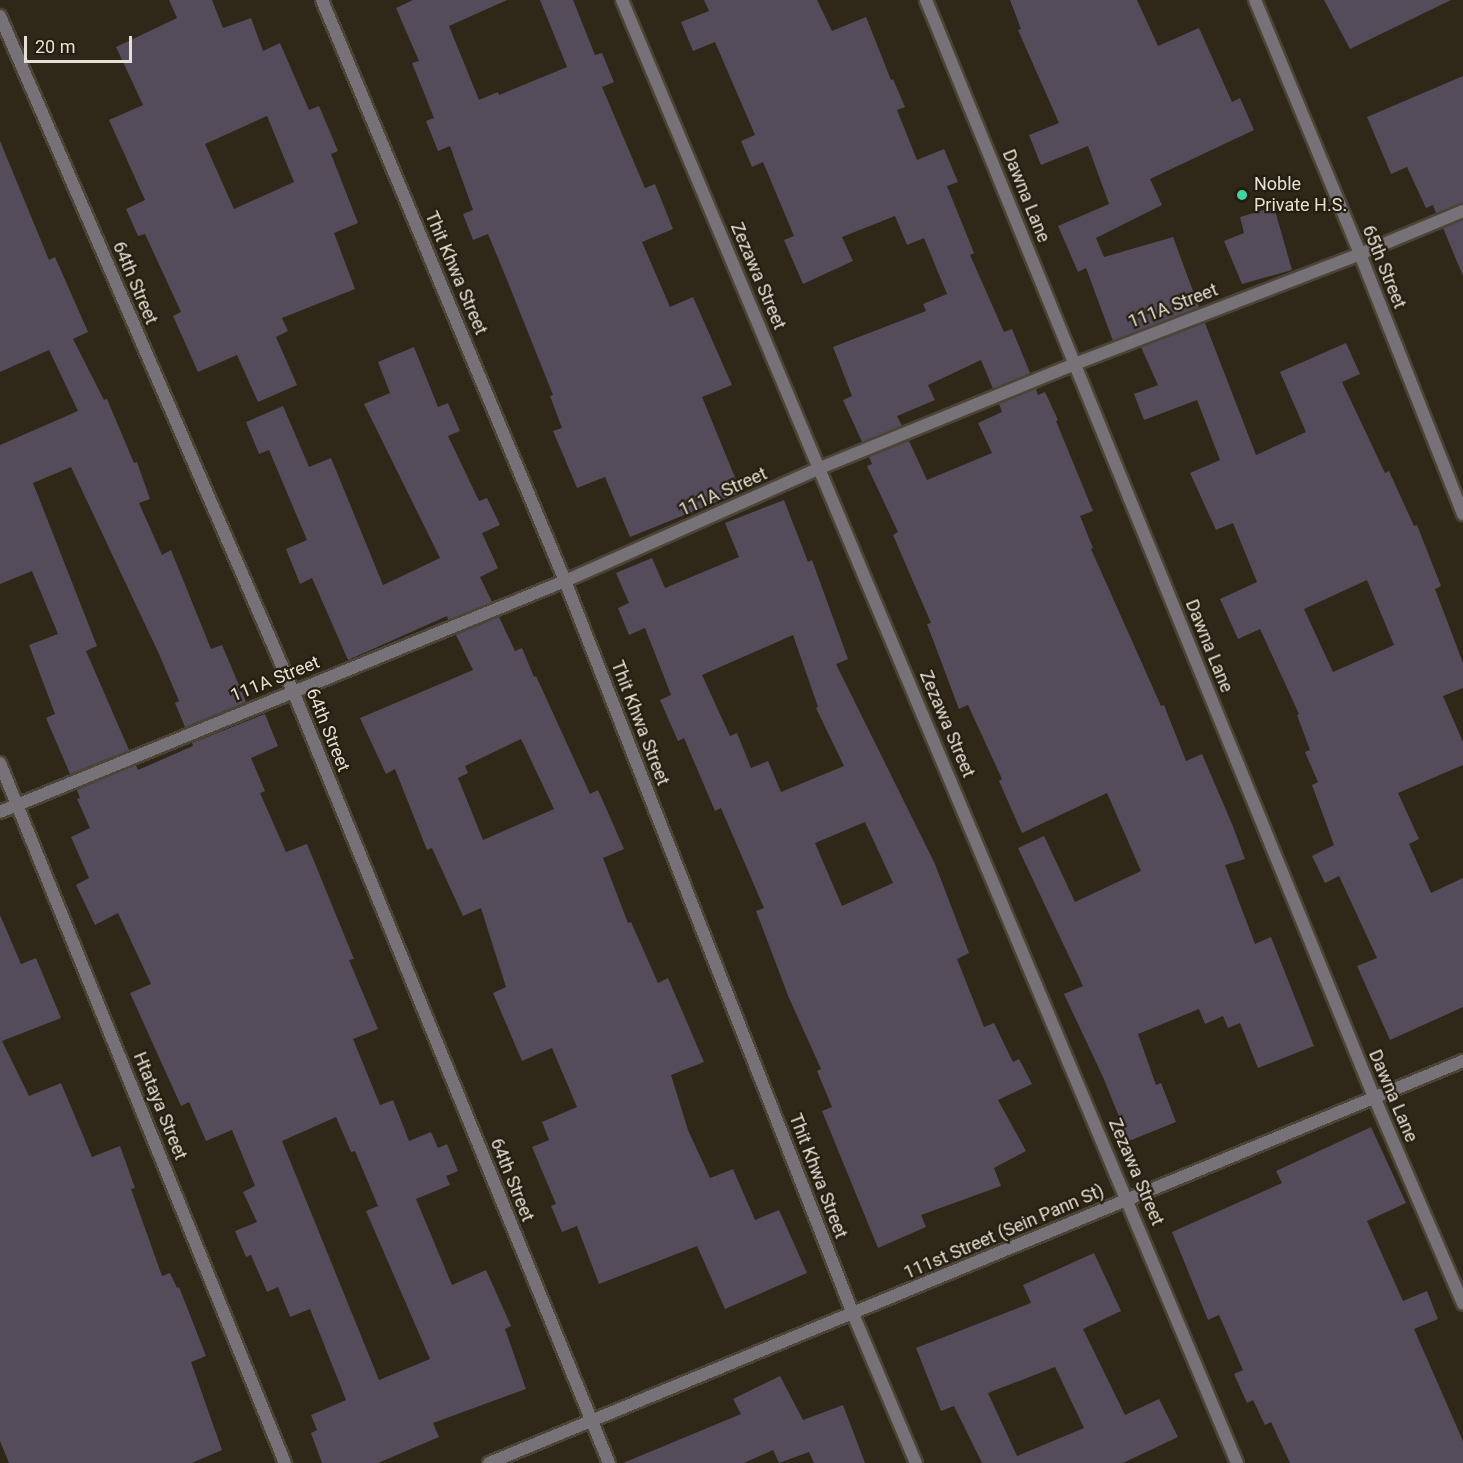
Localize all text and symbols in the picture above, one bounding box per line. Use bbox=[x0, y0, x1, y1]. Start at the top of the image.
scale bar bbox=[27, 24, 135, 62]
text: 20 m bbox=[35, 36, 75, 57]
street label: Dawna Lane bbox=[998, 146, 1054, 246]
place label: Noble Private H.S. bbox=[1254, 174, 1347, 216]
marker: Noble Private H.S. bbox=[1235, 188, 1249, 202]
street label: Thit Khwa Street bbox=[420, 208, 492, 338]
street label: Zezawa Street bbox=[726, 219, 790, 333]
street label: 65th Street bbox=[1358, 222, 1410, 312]
street label: 64th Street bbox=[108, 238, 162, 328]
street label: 111A Street bbox=[1125, 279, 1221, 333]
street label: 111A Street bbox=[676, 463, 770, 521]
street label: Dawna Lane bbox=[1181, 596, 1237, 696]
street label: 111A Street bbox=[227, 651, 323, 707]
street label: Thit Khwa Street bbox=[606, 658, 674, 788]
street label: Zezawa Street bbox=[915, 667, 979, 781]
street label: 64th Street bbox=[302, 685, 354, 775]
street label: Dawna Lane bbox=[1364, 1047, 1422, 1145]
street label: Htataya Street bbox=[129, 1049, 191, 1163]
street label: Thit Khwa Street bbox=[784, 1111, 852, 1241]
street label: Zezawa Street bbox=[1104, 1115, 1168, 1229]
street label: 64th Street bbox=[486, 1135, 538, 1225]
street label: 111st Street (Sein Pann St) bbox=[901, 1180, 1107, 1284]

